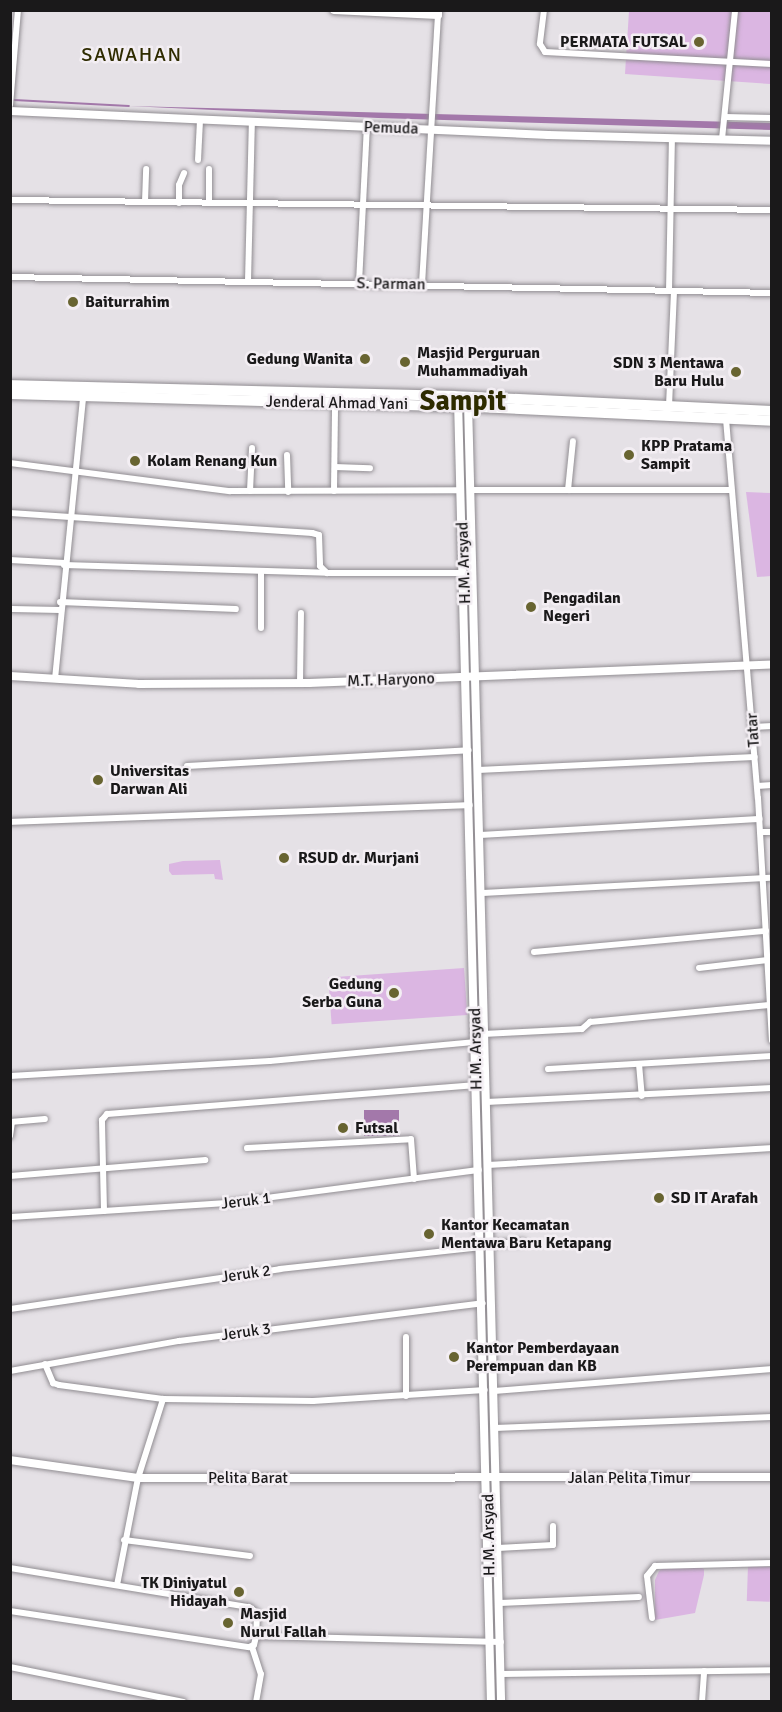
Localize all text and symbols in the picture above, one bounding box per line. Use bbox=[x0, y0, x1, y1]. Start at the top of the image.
place label: PERMATA FUTSAL bbox=[560, 32, 687, 52]
marker: PERMATA FUTSAL bbox=[692, 35, 706, 49]
district label: SAWAHAN bbox=[81, 42, 183, 66]
street label: Pemuda bbox=[363, 117, 419, 139]
street label: S. Parman bbox=[356, 274, 426, 294]
place label: Baiturrahim bbox=[85, 292, 170, 312]
marker: Baiturrahim bbox=[66, 295, 80, 309]
place label: Masjid Perguruan Muhammadiyah bbox=[417, 343, 540, 381]
place label: Gedung Wanita bbox=[247, 349, 353, 369]
marker: Gedung Wanita bbox=[358, 352, 372, 366]
place label: SDN 3 Mentawa Baru Hulu bbox=[613, 353, 724, 391]
marker: Masjid Perguruan Muhammadiyah bbox=[398, 355, 412, 369]
marker: SDN 3 Mentawa Baru Hulu bbox=[729, 365, 743, 379]
district label: Sampit bbox=[420, 384, 506, 418]
street label: Jenderal Ahmad Yani bbox=[266, 392, 408, 414]
place label: KPP Pratama Sampit bbox=[641, 436, 732, 474]
marker: KPP Pratama Sampit bbox=[622, 448, 636, 462]
place label: Kolam Renang Kun bbox=[147, 451, 277, 471]
marker: Kolam Renang Kun bbox=[128, 454, 142, 468]
street label: H.M. Arsyad bbox=[453, 522, 475, 604]
place label: Pengadilan Negeri bbox=[543, 588, 621, 626]
marker: Pengadilan Negeri bbox=[524, 600, 538, 614]
street label: M.T. Haryono bbox=[347, 669, 435, 691]
street label: Tatar bbox=[742, 712, 764, 748]
place label: Universitas Darwan Ali bbox=[110, 761, 189, 799]
marker: Universitas Darwan Ali bbox=[91, 773, 105, 787]
place label: RSUD dr. Murjani bbox=[298, 848, 419, 868]
marker: RSUD dr. Murjani bbox=[275, 849, 293, 867]
place label: Gedung Serba Guna bbox=[302, 974, 382, 1012]
marker: Gedung Serba Guna bbox=[387, 986, 401, 1000]
street label: H.M. Arsyad bbox=[466, 1008, 486, 1090]
place label: Futsal bbox=[355, 1118, 398, 1138]
marker: Futsal bbox=[336, 1121, 350, 1135]
street label: Jeruk 1 bbox=[220, 1188, 272, 1214]
place label: SD IT Arafah bbox=[671, 1188, 758, 1208]
marker: SD IT Arafah bbox=[652, 1191, 666, 1205]
place label: Kantor Kecamatan Mentawa Baru Ketapang bbox=[441, 1215, 612, 1253]
marker: Kantor Kecamatan Mentawa Baru Ketapang bbox=[422, 1227, 436, 1241]
street label: Jeruk 2 bbox=[220, 1261, 272, 1287]
street label: Jeruk 3 bbox=[220, 1319, 272, 1345]
place label: Kantor Pemberdayaan Perempuan dan KB bbox=[466, 1338, 619, 1376]
marker: Kantor Pemberdayaan Perempuan dan KB bbox=[447, 1350, 461, 1364]
street label: Pelita Barat bbox=[208, 1468, 288, 1488]
street label: Jalan Pelita Timur bbox=[568, 1468, 690, 1488]
street label: H.M. Arsyad bbox=[479, 1494, 499, 1576]
place label: TK Diniyatul Hidayah bbox=[141, 1573, 227, 1611]
marker: TK Diniyatul Hidayah bbox=[232, 1585, 246, 1599]
place label: Masjid Nurul Fallah bbox=[240, 1604, 327, 1642]
marker: Masjid Nurul Fallah bbox=[221, 1616, 235, 1630]

